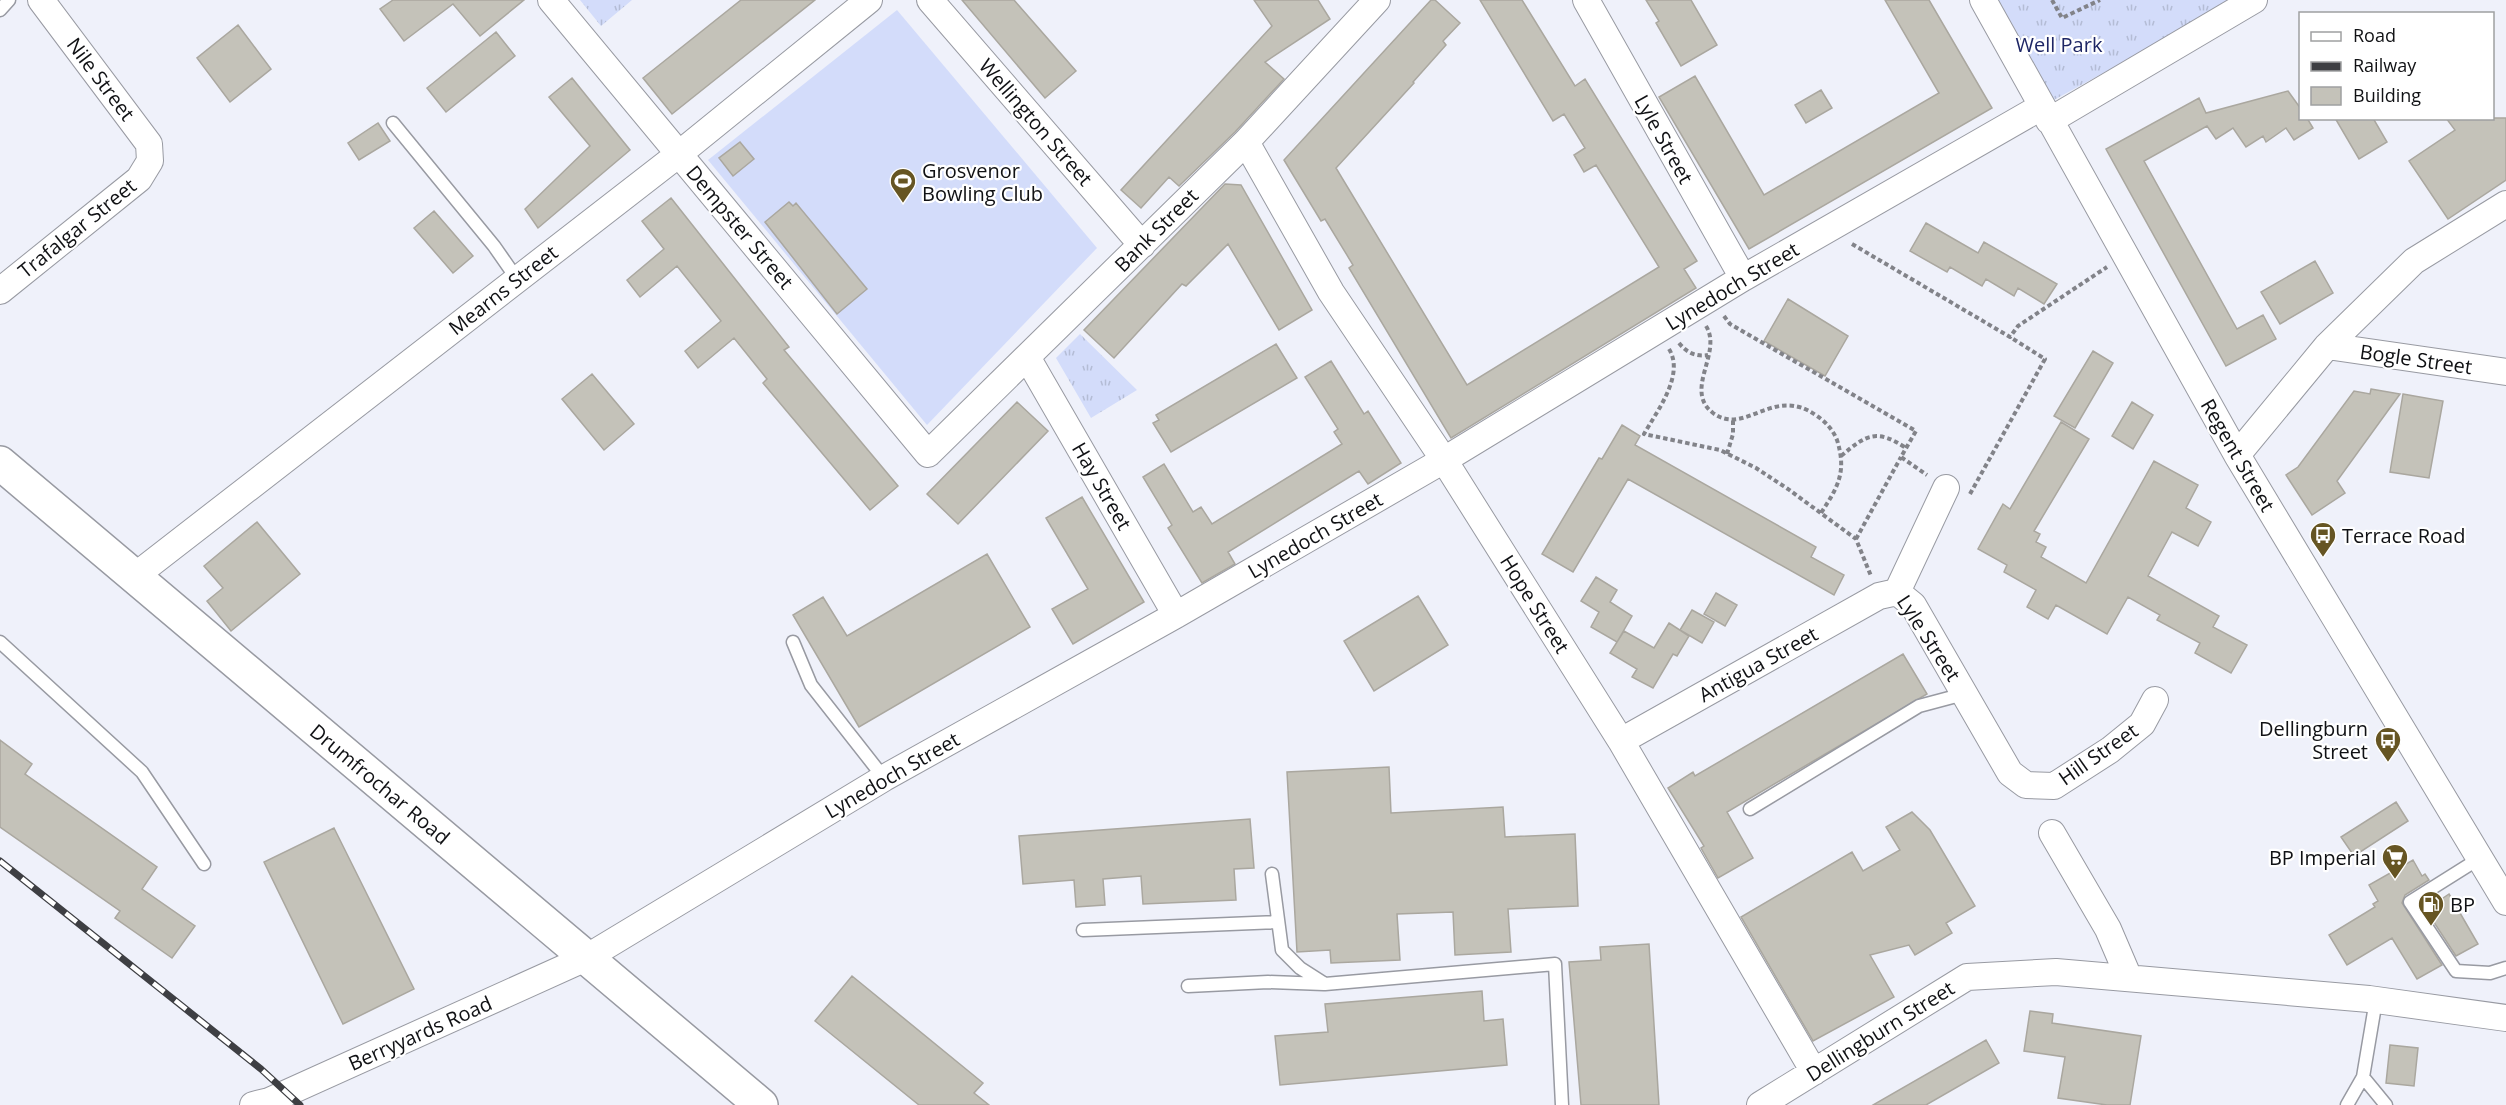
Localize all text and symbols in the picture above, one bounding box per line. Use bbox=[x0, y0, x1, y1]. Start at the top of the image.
legend bbox=[2299, 12, 2494, 120]
text: Road bbox=[2353, 23, 2396, 47]
park label: Well Park bbox=[2016, 31, 2103, 58]
street label: Nile Street bbox=[61, 32, 141, 126]
street label: Wellington Street bbox=[973, 53, 1099, 191]
text: Railway bbox=[2353, 53, 2417, 77]
text: Building bbox=[2353, 83, 2421, 107]
street label: Lyle Street bbox=[1628, 90, 1700, 188]
place label: Grosvenor Bowling Club bbox=[922, 157, 1043, 207]
street label: Dempster Street bbox=[680, 159, 800, 295]
sports icon: Grosvenor Bowling Club bbox=[888, 166, 918, 204]
street label: Trafalgar Street bbox=[12, 172, 142, 284]
street label: Bank Street bbox=[1108, 182, 1204, 278]
street label: Lynedoch Street bbox=[1660, 236, 1804, 336]
street label: Mearns Street bbox=[443, 239, 563, 341]
street label: Bogle Street bbox=[2358, 338, 2474, 380]
street label: Regent Street bbox=[2195, 394, 2281, 516]
street label: Hay Street bbox=[1066, 437, 1138, 535]
street label: Lynedoch Street bbox=[1243, 486, 1387, 584]
bus stop icon: Terrace Road bbox=[2308, 520, 2338, 558]
place label: Terrace Road bbox=[2342, 522, 2465, 549]
street label: Hope Street bbox=[1494, 550, 1576, 658]
street label: Lyle Street bbox=[1891, 590, 1967, 686]
street label: Antigua Street bbox=[1694, 620, 1822, 708]
place label: Dellingburn Street bbox=[2259, 715, 2368, 765]
street label: Hill Street bbox=[2053, 717, 2143, 791]
street label: Drumfrochar Road bbox=[305, 718, 455, 850]
bus stop icon: Dellingburn Street bbox=[2373, 725, 2403, 763]
street label: Lynedoch Street bbox=[820, 726, 964, 824]
supermarket icon: BP Imperial bbox=[2380, 842, 2410, 880]
place label: BP Imperial bbox=[2269, 844, 2376, 871]
fuel station icon: BP bbox=[2416, 889, 2446, 927]
place label: BP bbox=[2450, 891, 2475, 918]
street label: Dellingburn Street bbox=[1801, 975, 1959, 1087]
street label: Berryyards Road bbox=[344, 989, 496, 1077]

